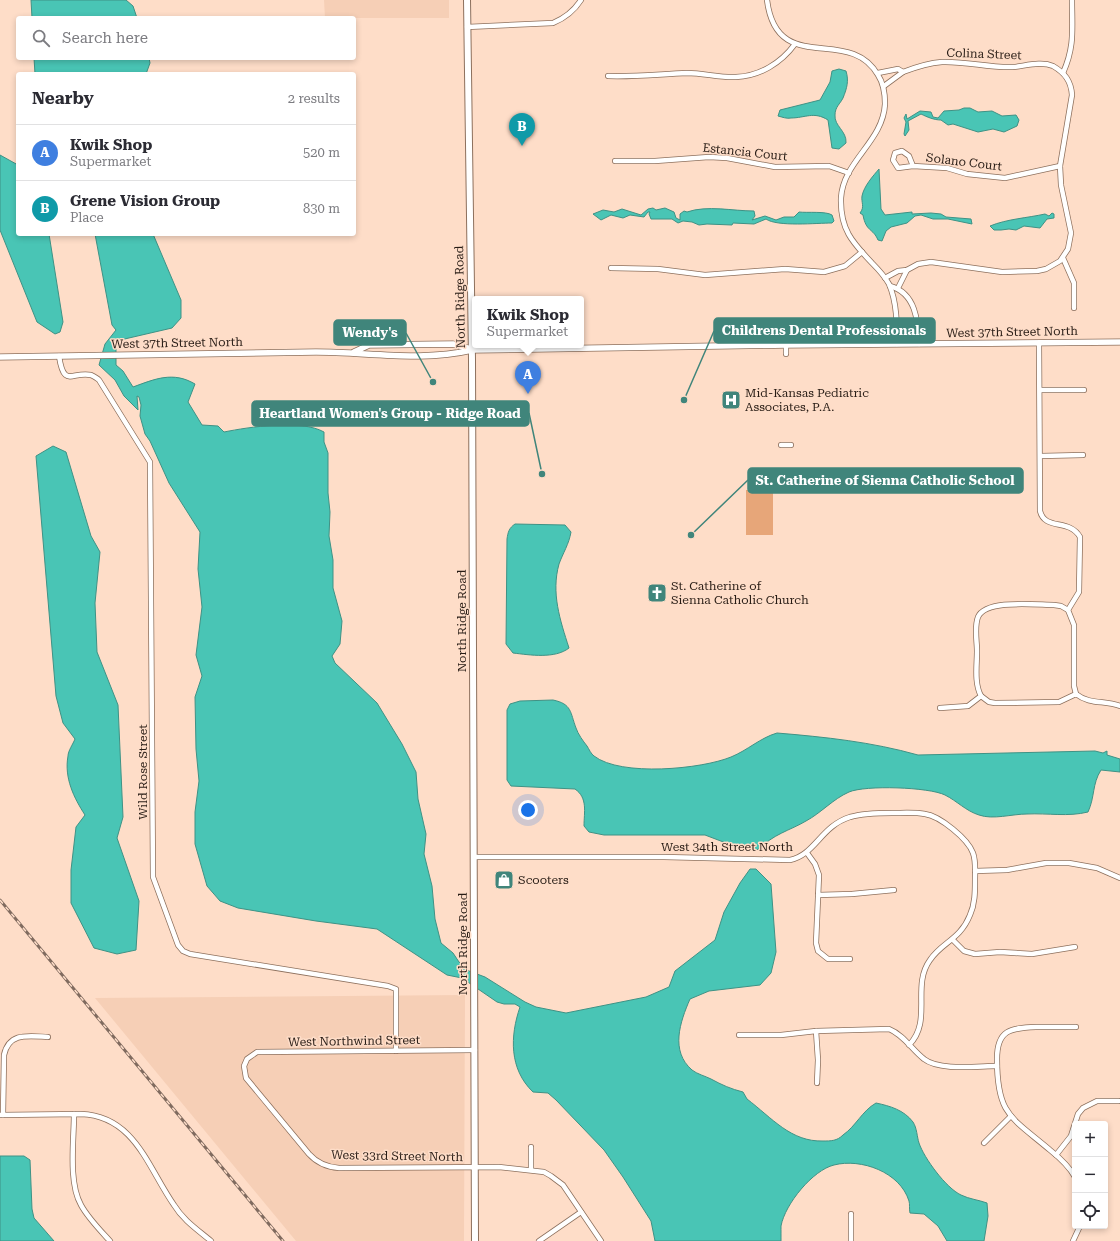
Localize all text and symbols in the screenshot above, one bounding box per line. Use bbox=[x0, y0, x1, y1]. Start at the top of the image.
search box bbox=[16, 16, 356, 60]
icon: search bbox=[30, 27, 52, 49]
text: Search here bbox=[62, 29, 148, 47]
street label: Colina Street bbox=[946, 46, 1022, 62]
text: Nearby bbox=[32, 88, 94, 108]
text: 2 results bbox=[288, 91, 340, 106]
pin: B bbox=[509, 113, 535, 146]
text: Kwik Shop bbox=[70, 136, 152, 154]
street label: Estancia Court bbox=[702, 141, 789, 163]
text: A bbox=[40, 145, 50, 160]
text: 520 m bbox=[303, 145, 340, 160]
street label: Solano Court bbox=[925, 150, 1003, 174]
text: Supermarket bbox=[70, 154, 151, 169]
text: Grene Vision Group bbox=[70, 192, 220, 210]
text: B bbox=[40, 201, 50, 216]
text: 830 m bbox=[303, 201, 340, 216]
text: Place bbox=[70, 210, 104, 225]
street label: North Ridge Road bbox=[452, 245, 468, 348]
popup bbox=[472, 296, 584, 348]
text: Kwik Shop bbox=[487, 306, 569, 324]
callout: Childrens Dental Professionals bbox=[714, 318, 935, 343]
callout: Wendy's bbox=[334, 320, 406, 345]
text: Childrens Dental Professionals bbox=[722, 323, 927, 338]
text: Supermarket bbox=[487, 324, 568, 339]
street label: West 37th Street North bbox=[946, 324, 1078, 340]
text: Wendy's bbox=[342, 325, 398, 340]
street label: West 37th Street North bbox=[111, 335, 243, 351]
pin: A bbox=[515, 361, 541, 394]
place label: Mid-Kansas Pediatric Associates, P.A. bbox=[745, 386, 869, 414]
hospital icon: Mid-Kansas Pediatric Associates, P.A. bbox=[720, 389, 742, 411]
callout: Heartland Women's Group - Ridge Road bbox=[252, 401, 529, 426]
text: Heartland Women's Group - Ridge Road bbox=[259, 406, 521, 421]
callout: St. Catherine of Sienna Catholic School bbox=[748, 468, 1023, 493]
text: St. Catherine of Sienna Catholic School bbox=[756, 473, 1015, 488]
street label: North Ridge Road bbox=[455, 569, 469, 672]
place label: St. Catherine of Sienna Catholic Church bbox=[671, 579, 809, 607]
church icon: St. Catherine of Sienna Catholic Church bbox=[646, 582, 668, 604]
street label: Wild Rose Street bbox=[136, 724, 150, 820]
your location bbox=[518, 800, 538, 820]
street label: West 34th Street North bbox=[661, 840, 793, 854]
shop icon: Scooters bbox=[493, 869, 515, 891]
place label: Scooters bbox=[518, 873, 569, 887]
street label: North Ridge Road bbox=[456, 892, 470, 995]
street label: West Northwind Street bbox=[288, 1033, 421, 1049]
map controls bbox=[1072, 1121, 1108, 1229]
button: + bbox=[1072, 1121, 1108, 1157]
street label: West 33rd Street North bbox=[331, 1148, 463, 1164]
button: − bbox=[1072, 1157, 1108, 1193]
button: locate bbox=[1072, 1193, 1108, 1229]

